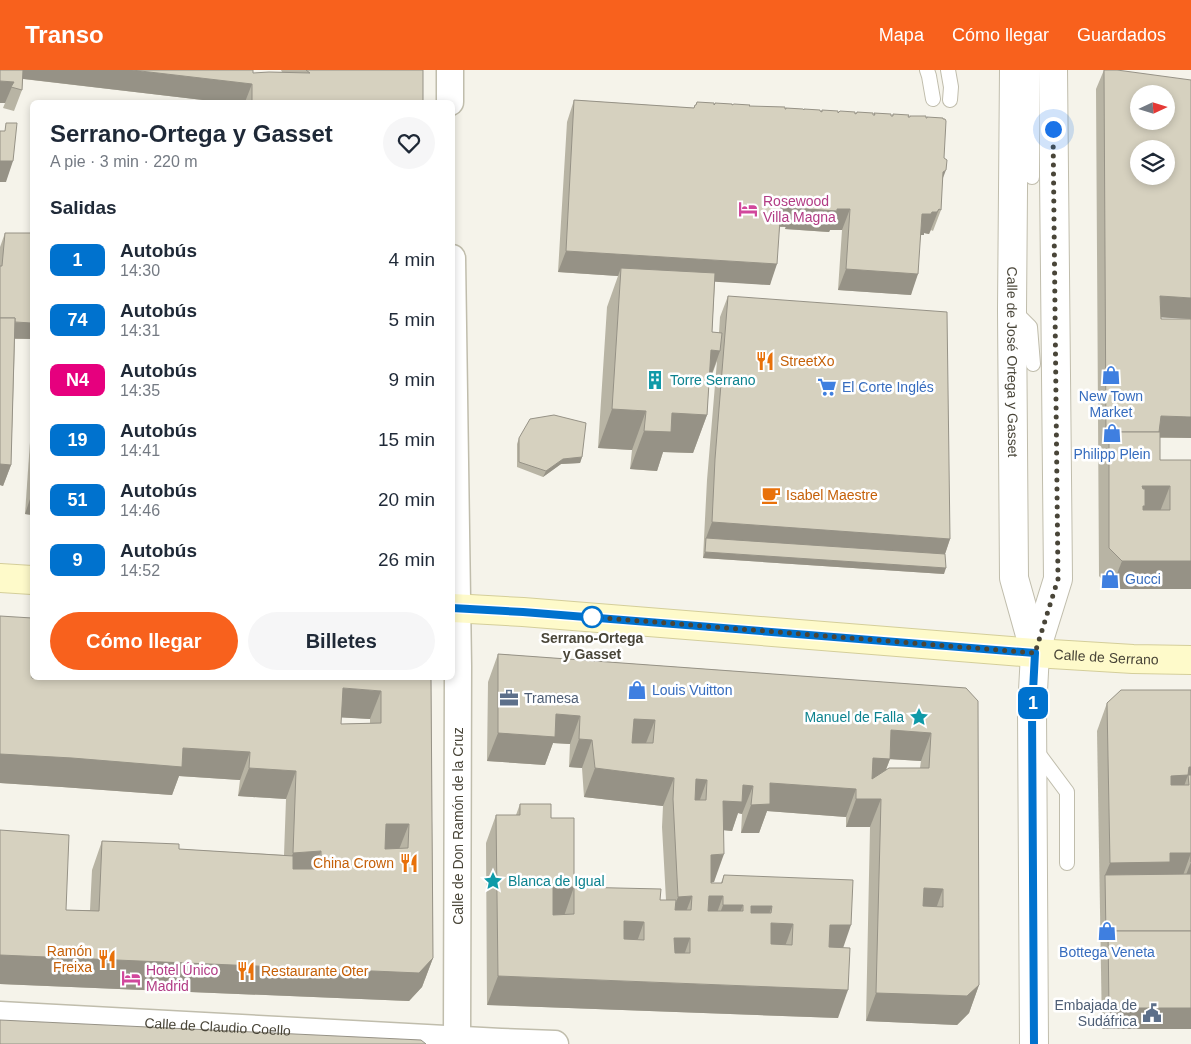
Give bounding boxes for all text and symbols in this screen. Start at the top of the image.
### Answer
text: Transo [25,21,104,48]
text: Mapa [879,25,924,45]
text: Cómo llegar [952,25,1049,45]
text: Guardados [1077,25,1166,45]
north arrow [1130,85,1175,130]
map controls [1130,85,1175,185]
button: heart [383,117,435,169]
your location [1041,117,1066,142]
text: Serrano-Ortega y Gasset [50,120,333,147]
button: layers [1130,140,1175,185]
text: A pie · 3 min · 220 m [50,153,198,170]
place label: Rosewood Villa Magna [763,193,836,225]
text: Salidas [50,197,117,218]
hotel icon: Rosewood Villa Magna [737,198,759,220]
text: Autobús [120,240,197,261]
text: 4 min [389,249,435,270]
text: 1 [72,250,83,270]
text: 14:30 [120,262,160,279]
street label: Calle de José Ortega y Gasset [1004,267,1021,458]
text: Autobús [120,300,197,321]
text: 5 min [389,309,435,330]
text: 74 [67,310,88,330]
text: 14:31 [120,322,160,339]
restaurant icon: StreetXo [754,350,776,372]
place label: StreetXo [780,353,835,369]
text: Autobús [120,360,197,381]
shop icon: New Town Market [1100,364,1122,386]
text: 9 min [389,369,435,390]
building icon: Torre Serrano [644,369,666,391]
text: N4 [66,370,89,390]
place label: Torre Serrano [670,372,756,388]
supermarket icon: El Corte Inglés [816,376,838,398]
place label: El Corte Inglés [842,379,934,395]
text: 14:35 [120,382,160,399]
place label: New Town Market [1079,388,1143,420]
text: Autobús [120,420,197,441]
shop icon: Philipp Plein [1101,422,1123,444]
text: 15 min [378,429,435,450]
text: 19 [67,430,88,450]
text: 14:41 [120,442,160,459]
place label: Philipp Plein [1073,446,1151,462]
text: Autobús [120,480,197,501]
cafe icon: Isabel Maestre [760,484,782,506]
place label: Isabel Maestre [786,487,878,503]
text: 20 min [378,489,435,510]
text: 51 [67,490,88,510]
text: 14:46 [120,502,160,519]
text: Autobús [120,540,197,561]
text: 26 min [378,549,435,570]
text: 9 [72,550,83,570]
text: 14:52 [120,562,160,579]
shop icon: Gucci [1099,568,1121,590]
place label: Gucci [1125,571,1161,587]
marker: Serrano-Ortega y Gasset [581,606,603,628]
button: Cómo llegar [50,612,238,670]
button: Billetes [248,612,435,670]
place label: Serrano-Ortega y Gasset [541,630,644,662]
street label: Calle de Serrano [1053,646,1159,667]
shop icon: Louis Vuitton [626,679,648,701]
place label: Louis Vuitton [652,682,732,698]
office icon: Tramesa [498,687,520,709]
line badge: 1 [1017,687,1049,719]
place label: Tramesa [524,690,579,706]
text: 1 [1028,693,1038,713]
place icon: Manuel de Falla [908,706,930,728]
place label: Manuel de Falla [804,709,904,725]
street label: Calle de Don Ramón de la Cruz [450,727,466,925]
restaurant icon: China Crown [398,852,420,874]
place label: China Crown [313,855,394,871]
place icon: Blanca de Igual [482,870,504,892]
place label: Blanca de Igual [508,873,605,889]
shop icon: Bottega Veneta [1096,920,1118,942]
place label: Ramón Freixa [47,943,92,975]
place label: Bottega Veneta [1059,944,1155,960]
restaurant icon: Ramón Freixa [96,948,118,970]
restaurant icon: Restaurante Oter [235,960,257,982]
place label: Hotel Único Madrid [146,962,219,994]
place label: Restaurante Oter [261,963,369,979]
hotel icon: Hotel Único Madrid [120,967,142,989]
place label: Embajada de Sudáfrica [1054,997,1137,1029]
public building icon: Embajada de Sudáfrica [1141,1002,1163,1024]
street label: Calle de Claudio Coello [144,1015,291,1039]

